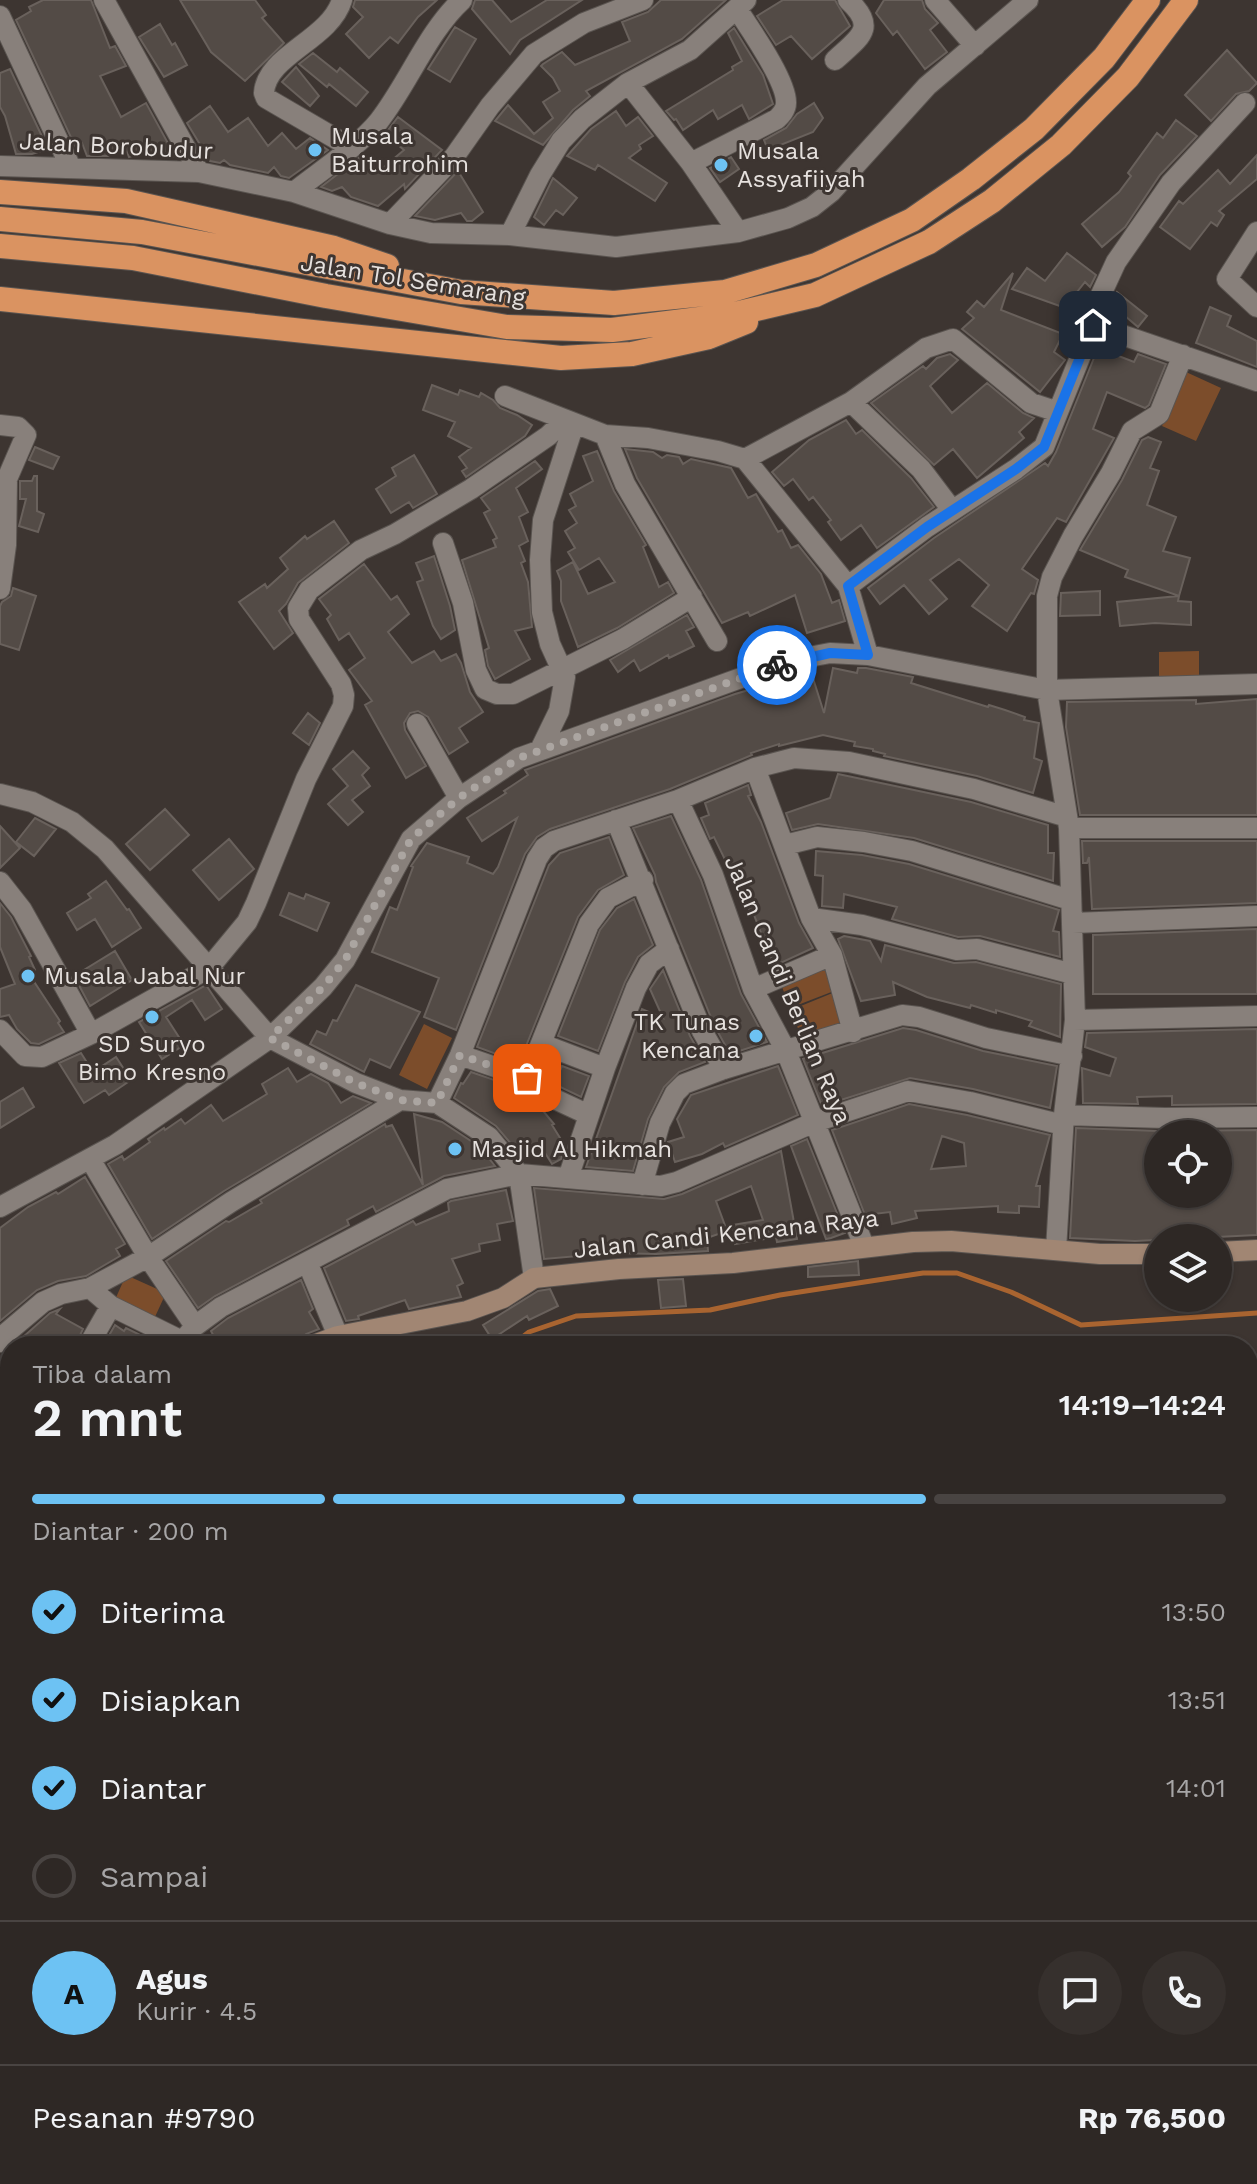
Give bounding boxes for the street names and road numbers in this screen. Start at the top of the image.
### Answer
street label: Jalan Borobudur [18,127,214,165]
street label: Jalan Tol Semarang [299,248,528,312]
street label: Jalan Candi Berlian Raya [719,851,857,1129]
street label: Jalan Candi Kencana Raya [572,1204,880,1264]

